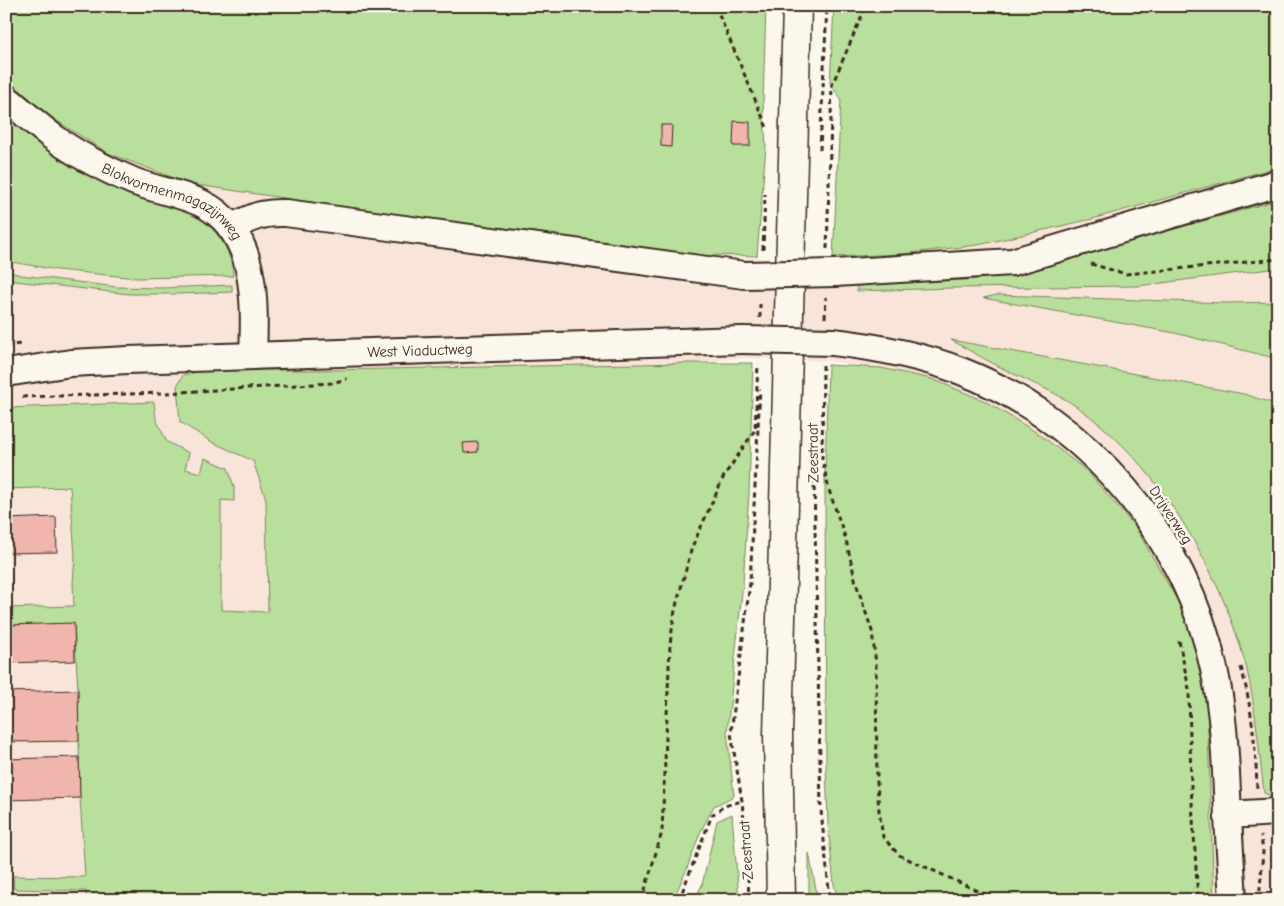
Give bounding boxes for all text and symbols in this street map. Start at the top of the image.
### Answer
street label: Blokvormenmagazijnweg [99,159,246,243]
street label: West Viaductweg [367,340,473,361]
street label: Zeestraat [803,422,823,483]
street label: Drijverweg [1145,482,1197,548]
street label: Zeestraat [735,819,757,880]

